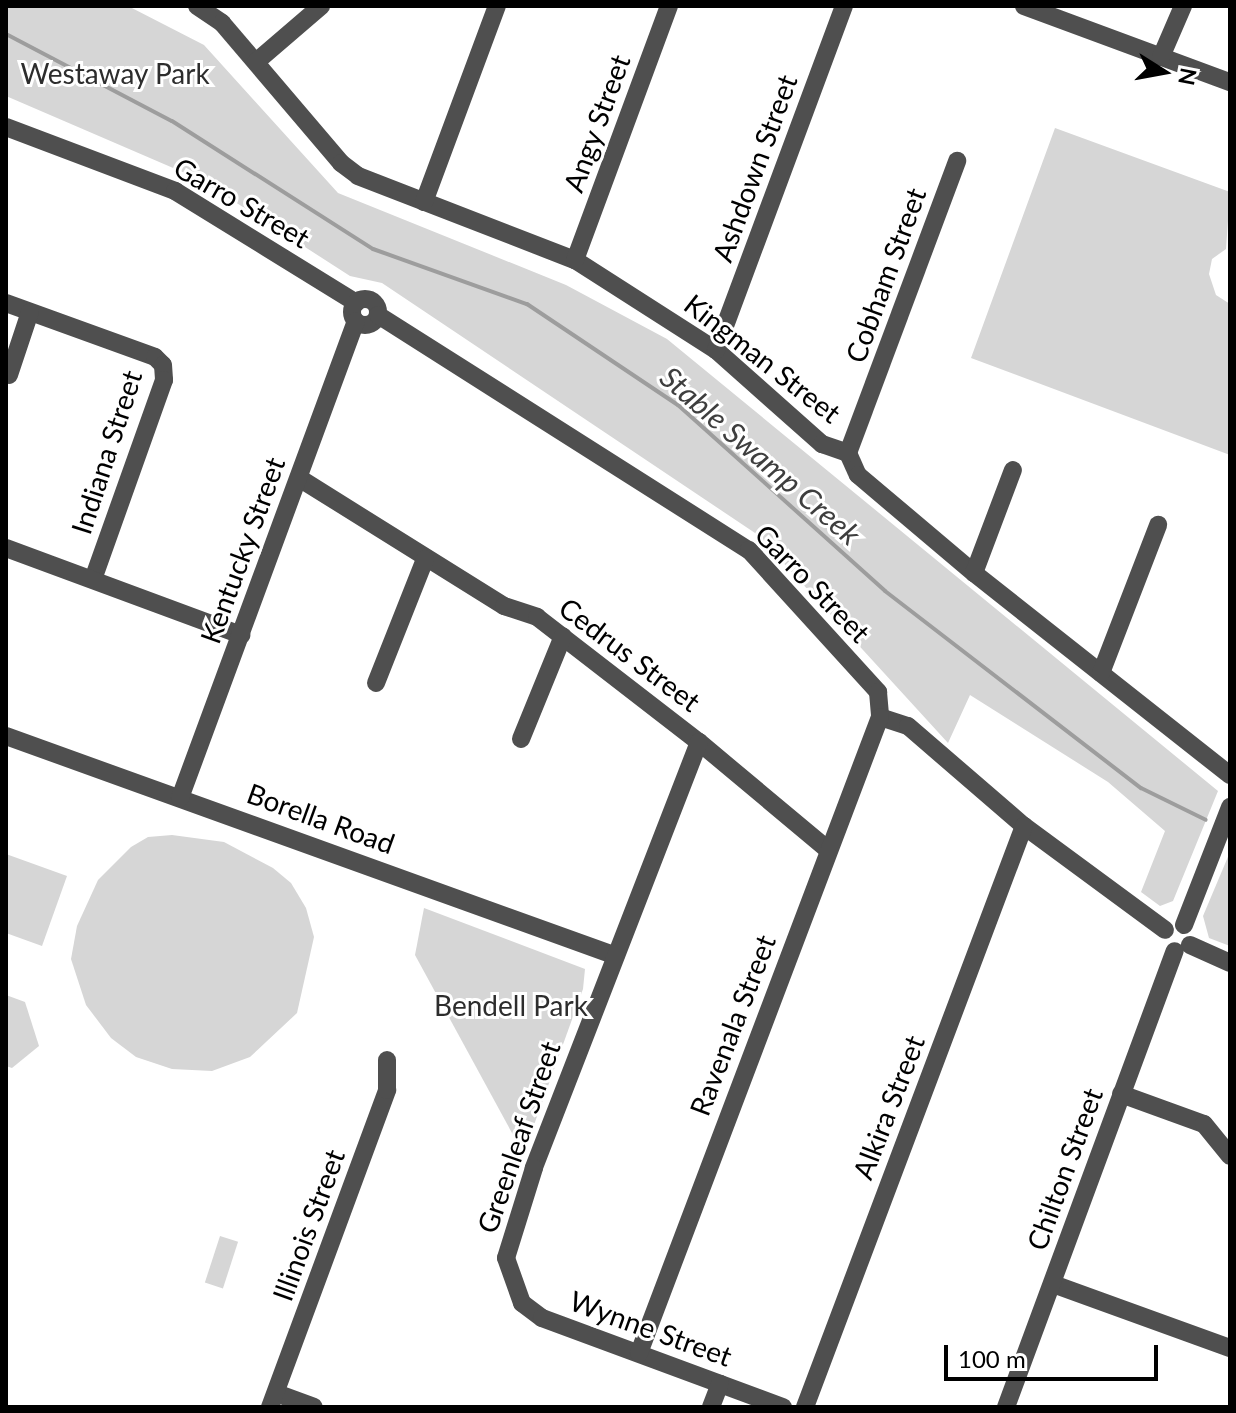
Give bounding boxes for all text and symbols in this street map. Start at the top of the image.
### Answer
north arrow [1124,32,1204,112]
street label: Angy Street [556,49,636,197]
park label: Westaway Park [20,56,210,90]
text: N [1173,66,1203,88]
street label: Ashdown Street [705,70,803,266]
street label: Garro Street [168,150,316,254]
street label: Cobham Street [838,183,932,367]
street label: Kingman Street [678,287,848,429]
water label: Stable Swamp Creek [654,358,868,552]
street label: Indiana Street [64,366,148,538]
street label: Kentucky Street [193,452,291,648]
street label: Garro Street [749,517,877,649]
street label: Cedrus Street [553,590,707,718]
street label: Borella Road [243,776,399,860]
street label: Ravenala Street [682,930,782,1120]
park label: Bendell Park [434,988,588,1022]
street label: Alkira Street [845,1030,931,1184]
street label: Greenleaf Street [469,1037,567,1237]
street label: Chilton Street [1019,1083,1109,1255]
street label: Illinois Street [265,1145,351,1305]
street label: Wynne Street [565,1283,737,1373]
scale bar [948,1329,1162,1379]
text: 100 m [958,1344,1026,1373]

